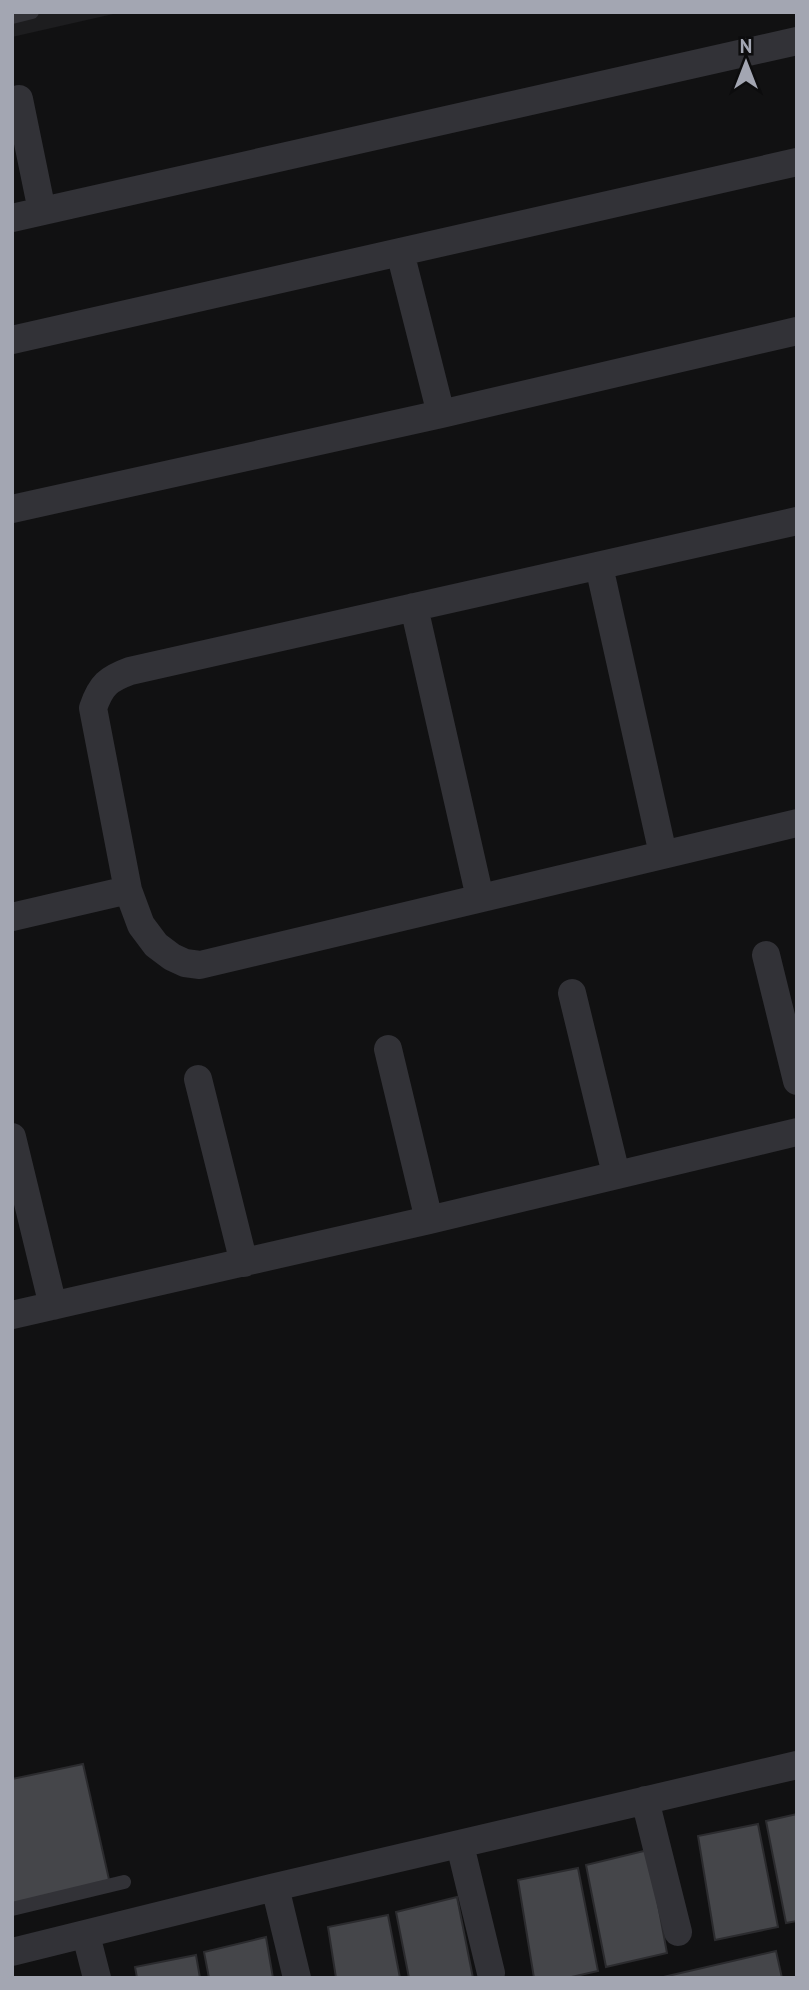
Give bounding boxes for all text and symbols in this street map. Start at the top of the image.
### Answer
north arrow [711,28,781,98]
text: N [740,34,752,58]

